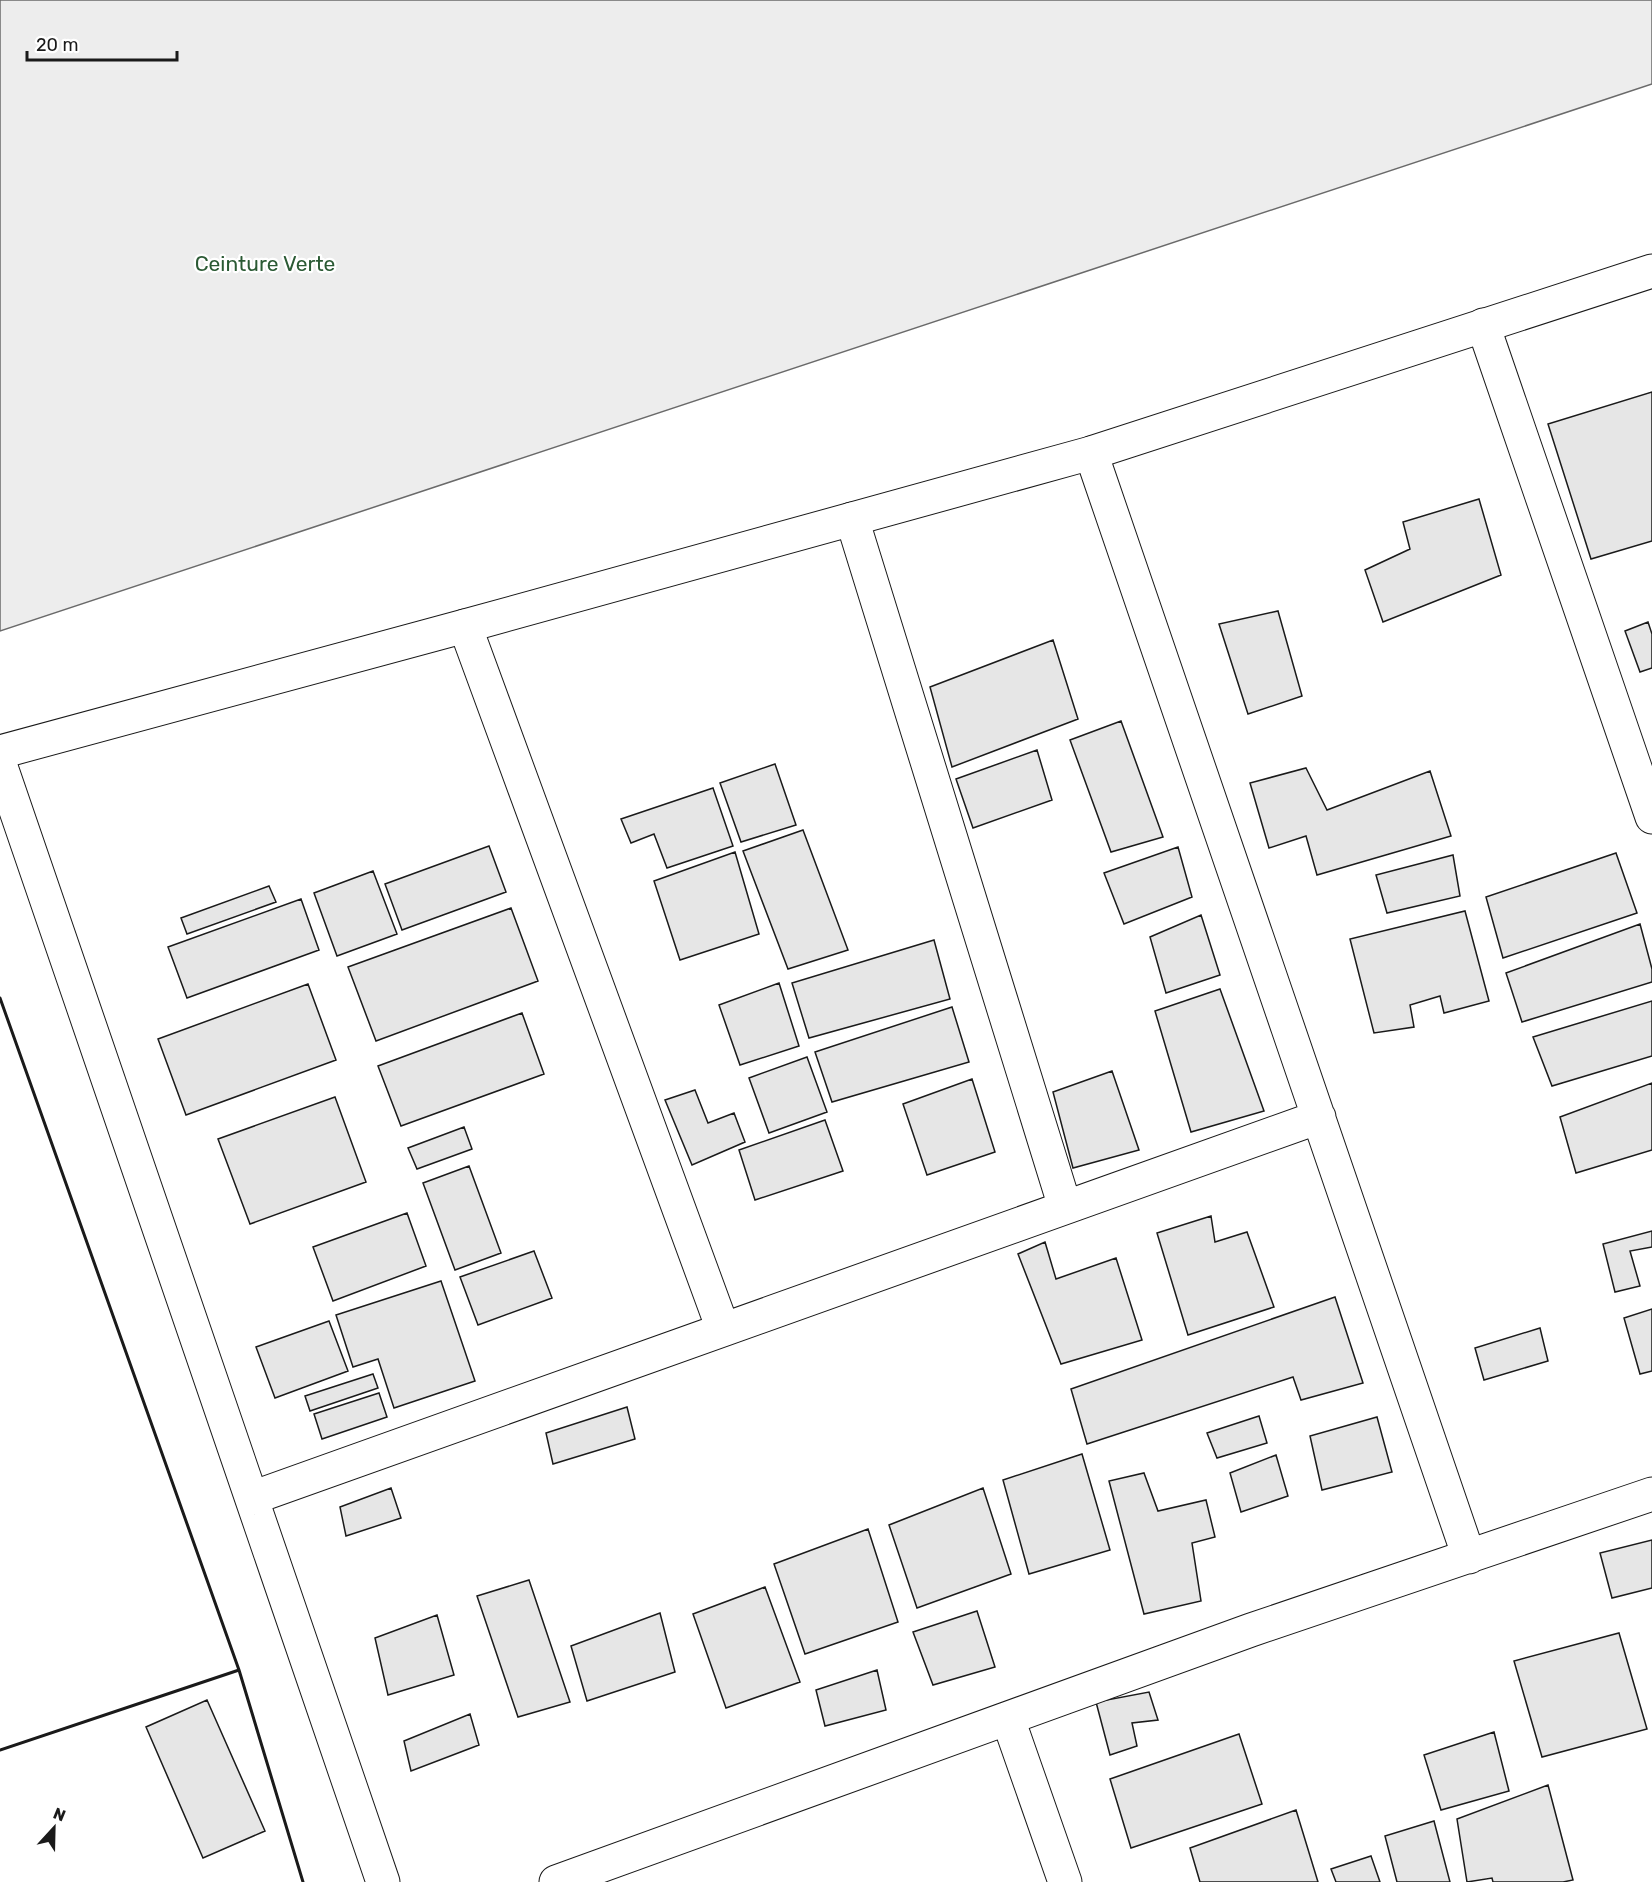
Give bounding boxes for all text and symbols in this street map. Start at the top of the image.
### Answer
scale bar [27,24,177,62]
text: 20 m [36,34,78,56]
park label: Ceinture Verte [195,251,335,276]
north arrow [24,1798,84,1858]
text: N [51,1804,68,1826]

